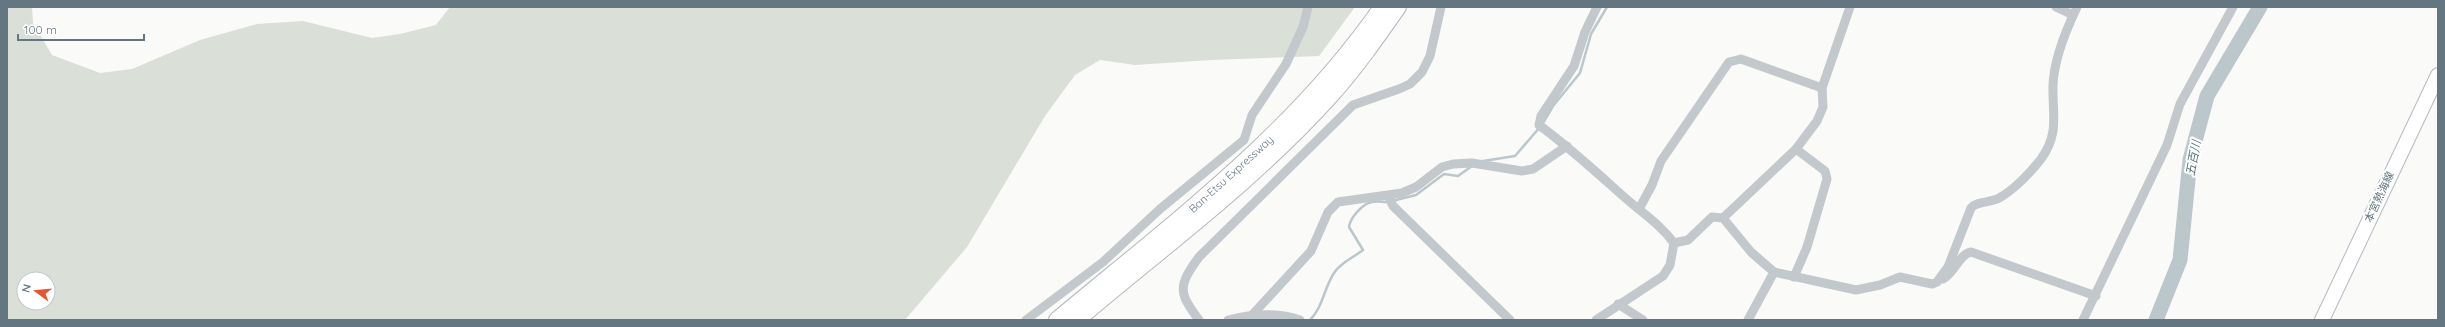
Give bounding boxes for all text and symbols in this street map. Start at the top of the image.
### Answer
scale bar [18,16,144,42]
text: 100 m [24,22,57,37]
street label: Ban-Etsu Expressway [1186,132,1276,216]
water label: 五百川 [2182,137,2204,177]
street label: 本宮熱海線 [2361,169,2397,225]
north arrow [16,271,56,311]
text: N [19,282,34,294]

